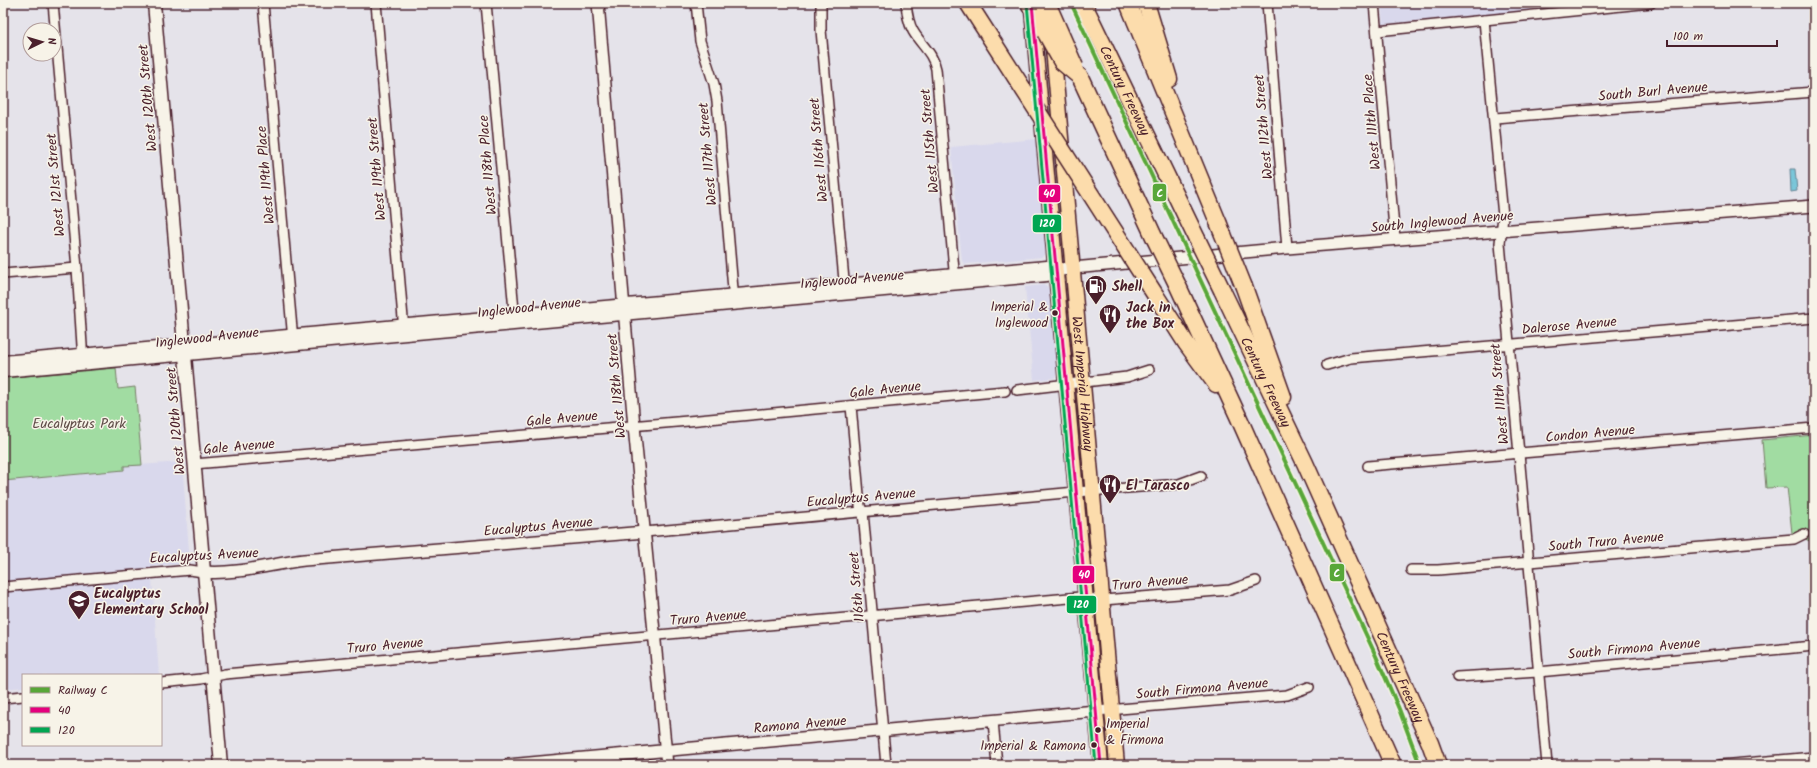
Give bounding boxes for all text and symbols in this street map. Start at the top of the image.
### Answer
north arrow [22,22,62,62]
scale bar [1667,22,1777,48]
text: 100 m [1673,27,1704,46]
text: N [42,37,60,46]
street label: Century Freeway [1093,42,1156,140]
street label: West 120th Street [132,43,164,153]
street label: West 111th Place [1357,72,1387,171]
street label: West 112th Street [1248,73,1280,180]
street label: South Burl Avenue [1598,76,1709,108]
street label: West 115th Street [914,87,946,194]
street label: West 116th Street [803,96,835,203]
street label: West 117th Street [692,101,723,206]
street label: West 118th Place [473,113,503,216]
street label: West 119th Street [361,116,392,222]
street label: West 119th Place [251,124,281,225]
street label: West 121st Street [40,132,71,238]
line badge: C [1152,183,1167,202]
line badge: 40 [1038,184,1061,203]
text: 40 [1043,185,1055,203]
text: C [1157,185,1164,203]
street label: South Inglewood Avenue [1370,205,1515,239]
line badge: 120 [1032,214,1062,233]
text: 120 [1039,215,1055,233]
street label: Inglewood Avenue [799,264,906,295]
fuel station icon: Shell [1083,273,1109,306]
place label: Shell [1112,276,1142,298]
street label: Inglewood Avenue [476,292,583,324]
place label: Imperial & Inglewood [991,297,1049,334]
place label: Jack in the Box [1126,297,1175,335]
restaurant icon: Jack in the Box [1097,302,1123,335]
marker: Imperial & Inglewood [1050,308,1060,318]
street label: Dalerose Avenue [1521,311,1618,341]
street label: West Imperial Highway [1065,315,1099,453]
street label: Inglewood Avenue [154,322,261,354]
street label: West 118th Street [601,332,633,439]
street label: Century Freeway [1234,333,1297,432]
street label: West 111th Street [1485,342,1515,445]
street label: West 120th Street [160,366,192,476]
street label: Gale Avenue [848,375,923,405]
street label: Gale Avenue [525,405,599,433]
park label: Eucalyptus Park [32,413,126,435]
street label: Condon Avenue [1544,419,1636,449]
street label: Gale Avenue [202,433,276,461]
restaurant icon: El Tarasco [1097,472,1123,505]
place label: El Tarasco [1126,475,1190,497]
street label: Eucalyptus Avenue [806,482,917,514]
street label: Eucalyptus Avenue [483,511,594,543]
street label: South Truro Avenue [1547,526,1665,558]
street label: Eucalyptus Avenue [149,542,260,570]
street label: 116th Street [843,550,871,623]
line badge: C [1329,563,1345,582]
line badge: 40 [1072,565,1095,584]
text: C [1334,565,1341,583]
text: 40 [1078,566,1090,584]
street label: Truro Avenue [1111,569,1190,597]
place label: Eucalyptus Elementary School [94,583,209,621]
school or university icon: Eucalyptus Elementary School [66,588,92,621]
line badge: 120 [1066,595,1097,614]
text: 120 [1073,596,1089,614]
street label: Truro Avenue [669,604,748,632]
street label: Century Freeway [1369,628,1430,727]
street label: Truro Avenue [346,632,425,660]
street label: South Firmona Avenue [1567,632,1702,666]
street label: South Firmona Avenue [1135,672,1270,706]
legend [22,674,162,746]
text: Railway C [58,681,108,700]
text: 40 [58,701,71,720]
street label: Ramona Avenue [753,710,848,740]
place label: Imperial & Firmona [1106,714,1164,751]
text: 120 [58,721,75,740]
marker: Imperial & Firmona [1093,725,1103,735]
place label: Imperial & Ramona [980,736,1086,757]
marker: Imperial & Ramona [1089,740,1099,750]

